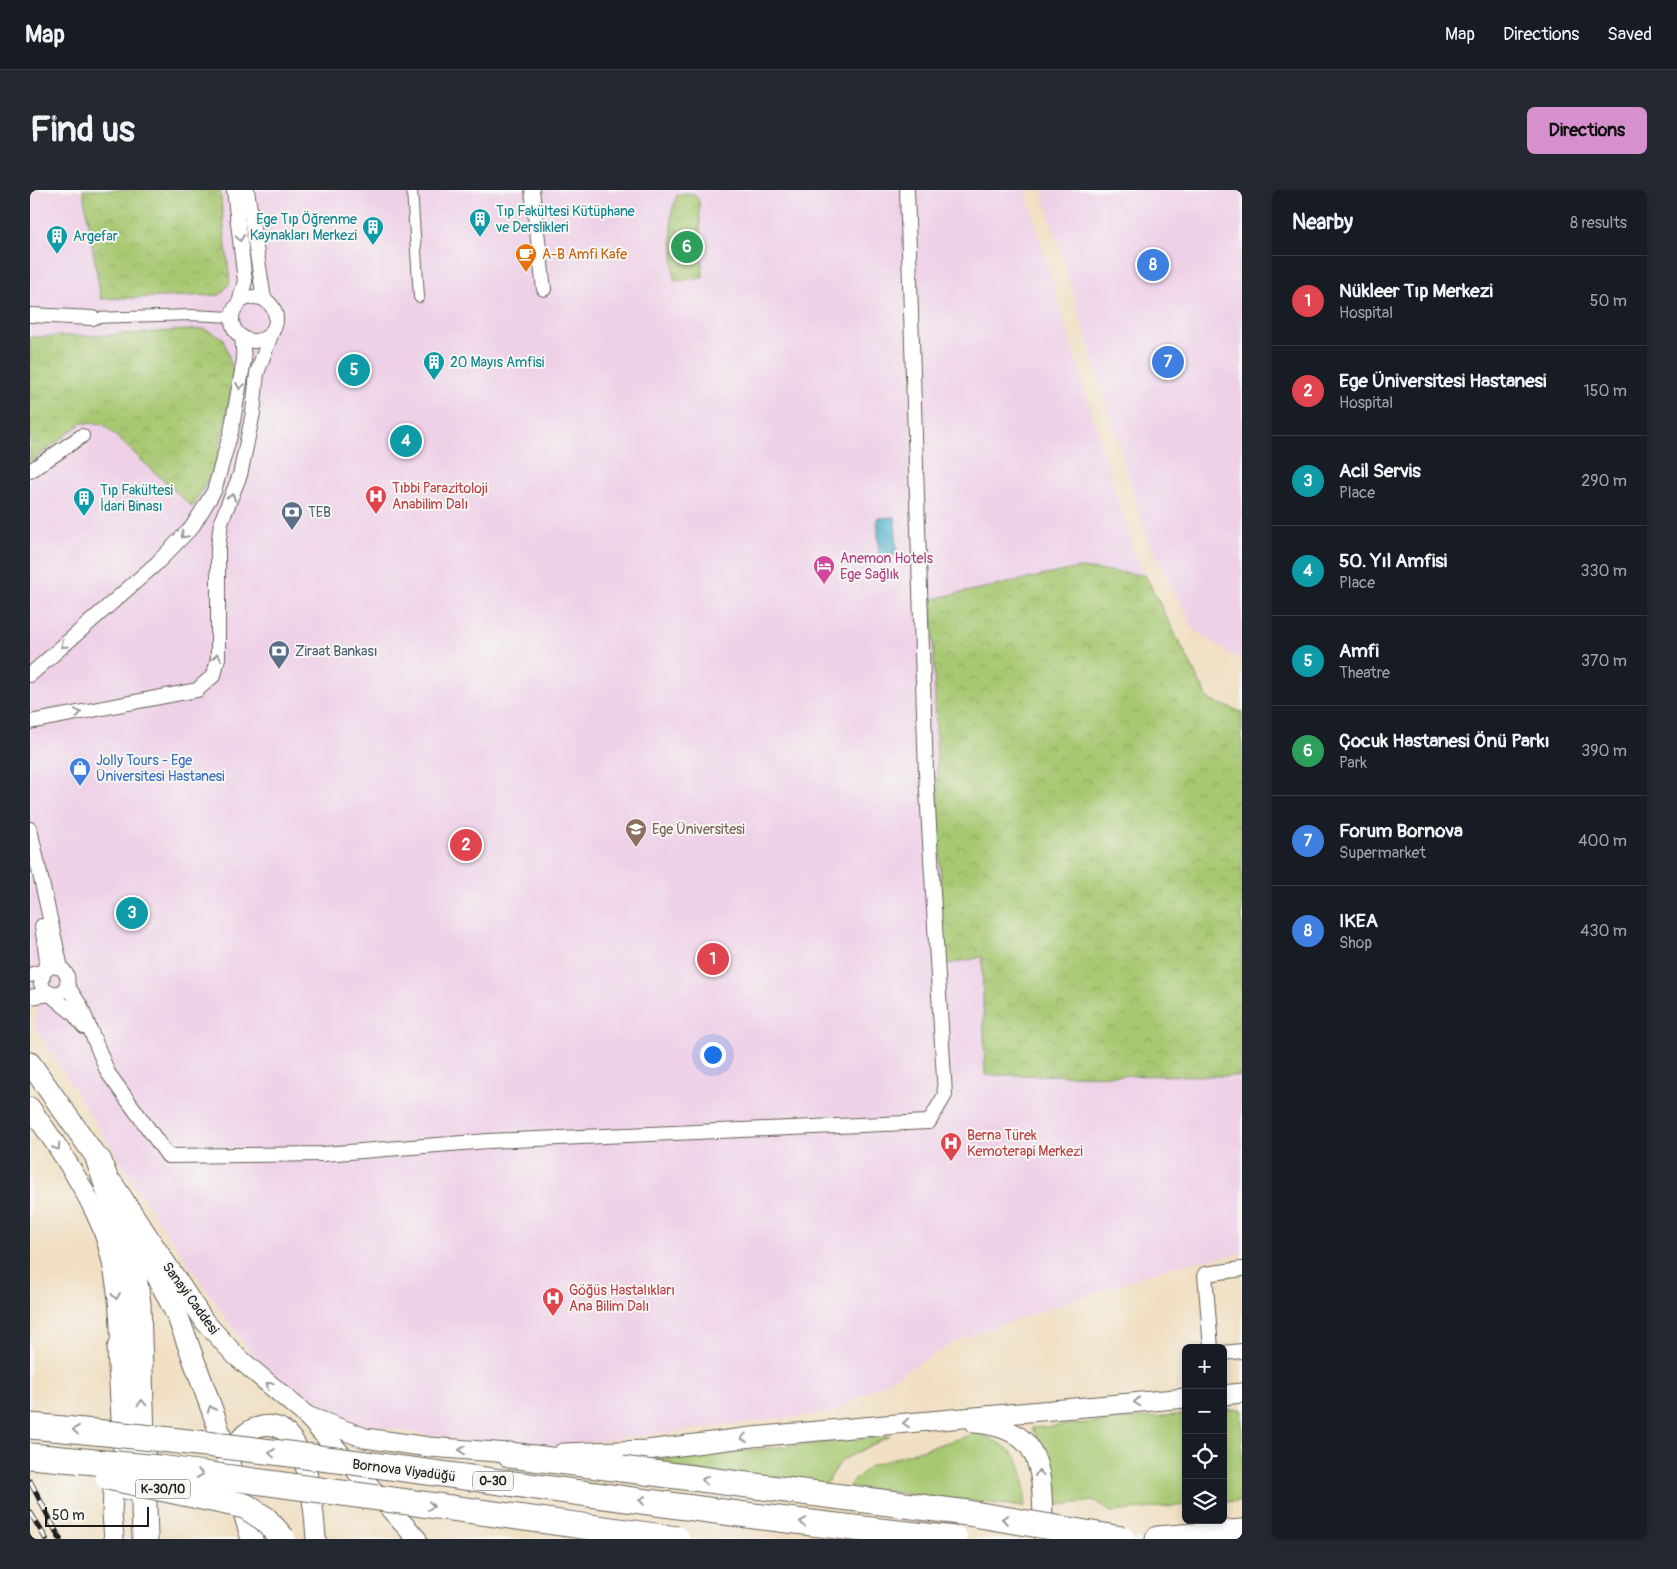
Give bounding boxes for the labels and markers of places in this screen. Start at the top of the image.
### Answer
place label: Tıp Fakültesi Kütüphane ve Derslikleri [495,203,635,236]
building icon: Tıp Fakültesi Kütüphane ve Derslikleri [468,207,492,238]
place label: Ege Tıp Öğrenme Kaynakları Merkezi [250,210,358,244]
building icon: Ege Tıp Öğrenme Kaynakları Merkezi [361,215,385,246]
building icon: Argefar [45,224,69,255]
place label: Argefar [73,228,118,245]
pin: 6 [671,228,703,266]
cafe icon: A-B Amfi Kafe [514,242,538,273]
place label: A-B Amfi Kafe [542,246,627,263]
pin: 8 [1137,246,1169,284]
pin: 7 [1152,343,1184,381]
building icon: 20 Mayıs Amfisi [422,350,446,381]
pin: 5 [338,351,370,389]
place label: 20 Mayıs Amfisi [450,354,545,371]
pin: 4 [390,422,422,460]
place label: Tıbbi Parazitoloji Anabilim Dalı [392,480,488,513]
place label: Tıp Fakültesi İdari Binası [100,482,174,515]
hospital icon: Tıbbi Parazitoloji Anabilim Dalı [364,484,388,515]
building icon: Tıp Fakültesi İdari Binası [72,486,96,517]
bank icon: TEB [280,500,304,531]
place label: TEB [308,504,331,521]
place label: Anemon Hotels Ege Sağlık [840,550,934,583]
hotel icon: Anemon Hotels Ege Sağlık [812,554,836,585]
bank icon: Ziraat Bankası [267,639,291,670]
place label: Ziraat Bankası [295,643,378,660]
place label: Jolly Tours - Ege Üniversitesi Hastanesi [96,752,225,785]
shop icon: Jolly Tours - Ege Üniversitesi Hastanesi [68,756,92,787]
school or university icon: Ege Üniversitesi [624,817,648,848]
place label: Ege Üniversitesi [652,821,745,838]
pin: 2 [450,826,482,864]
pin: 3 [116,894,148,932]
pin: 1 [697,940,729,978]
place label: Berna Türek Kemoterapi Merkezi [967,1127,1083,1160]
hospital icon: Berna Türek Kemoterapi Merkezi [939,1131,963,1162]
place label: Göğüs Hastalıkları Ana Bilim Dalı [569,1282,675,1315]
hospital icon: Göğüs Hastalıkları Ana Bilim Dalı [541,1286,565,1317]

